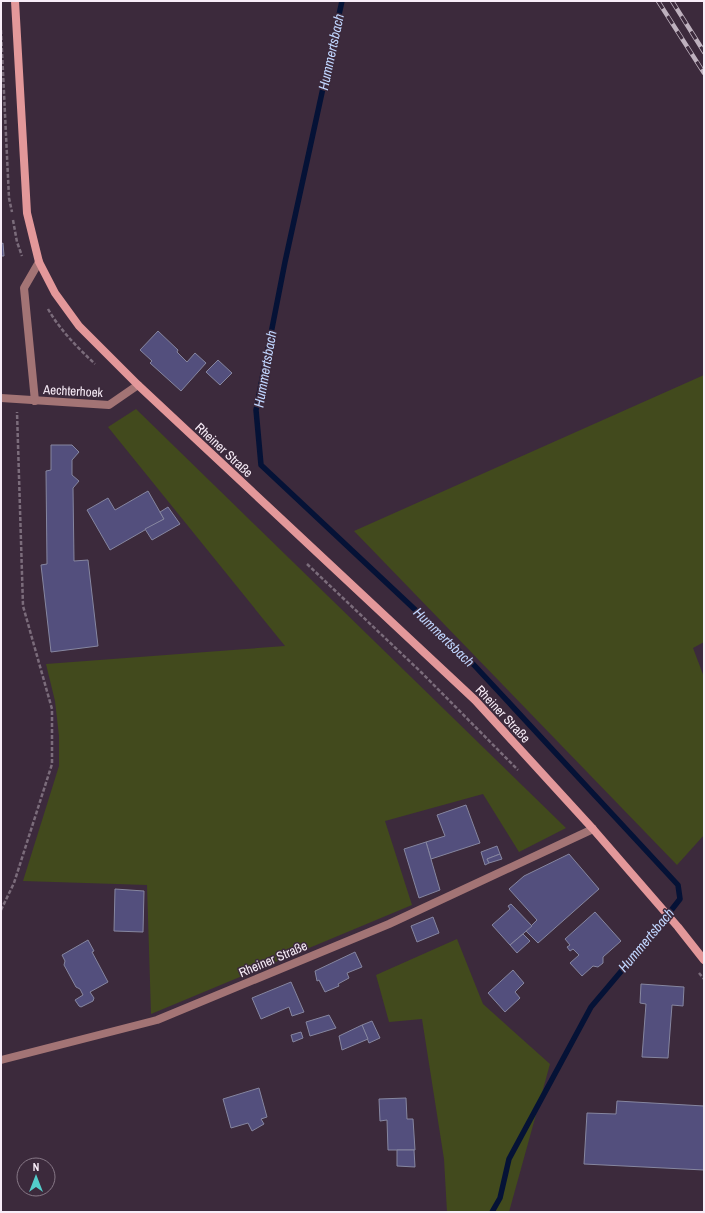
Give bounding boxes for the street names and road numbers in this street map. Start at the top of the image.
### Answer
street label: Aechterhoek [42,381,104,401]
street label: Rheiner Straße [192,419,256,481]
street label: Rheiner Straße [472,682,534,746]
street label: Rheiner Straße [236,937,310,981]

